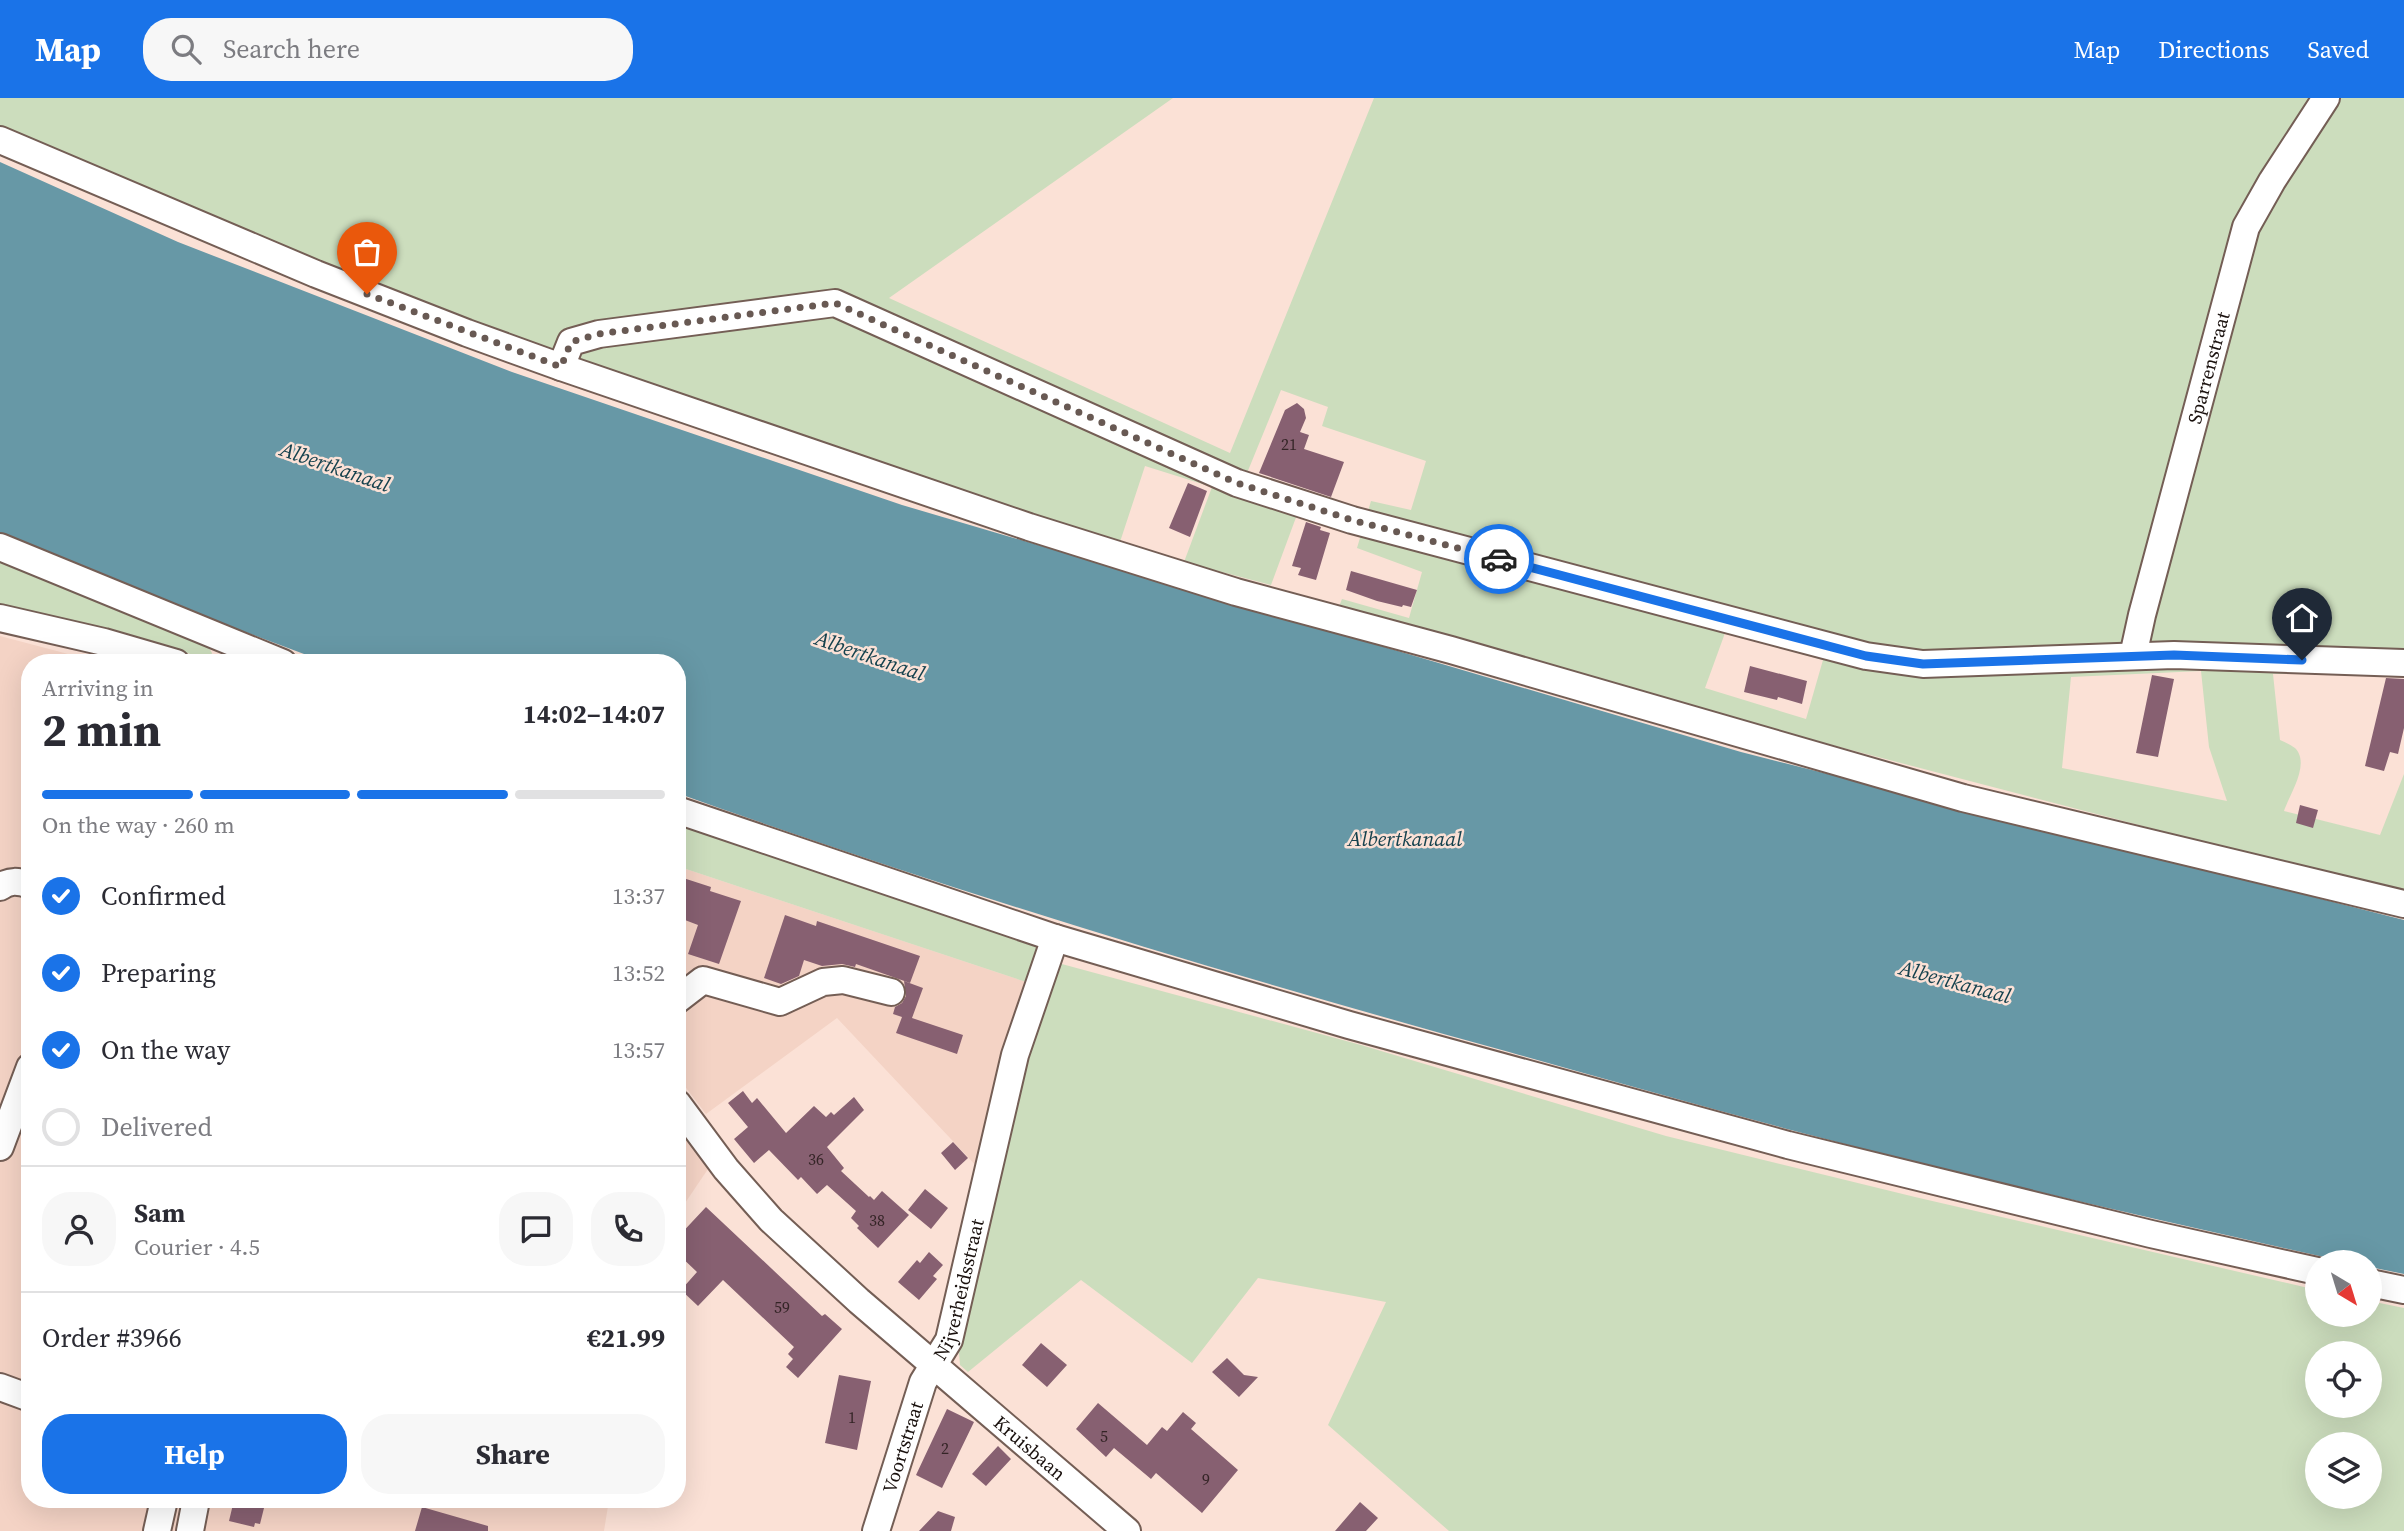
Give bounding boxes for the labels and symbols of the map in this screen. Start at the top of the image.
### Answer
pin [337,222,397,294]
street label: Sparrenstraat [2181,308,2236,427]
house number: 21 [1281,433,1297,455]
water label: Albertkanaal [275,434,394,499]
courier [1464,524,1534,594]
pin [2272,588,2332,660]
water label: Albertkanaal [810,623,929,688]
water label: Albertkanaal [1347,824,1462,853]
water label: Albertkanaal [1895,952,2014,1010]
house number: 36 [808,1148,824,1170]
house number: 38 [869,1209,885,1231]
street label: Nijverheidsstraat [927,1215,990,1365]
north arrow [2305,1250,2382,1326]
house number: 59 [774,1296,790,1318]
street label: Voortstraat [876,1397,929,1496]
house number: 1 [848,1406,856,1428]
street label: Kruisbaan [988,1409,1071,1486]
house number: 5 [1100,1425,1108,1447]
house number: 2 [941,1437,949,1459]
house number: 9 [1202,1468,1210,1490]

